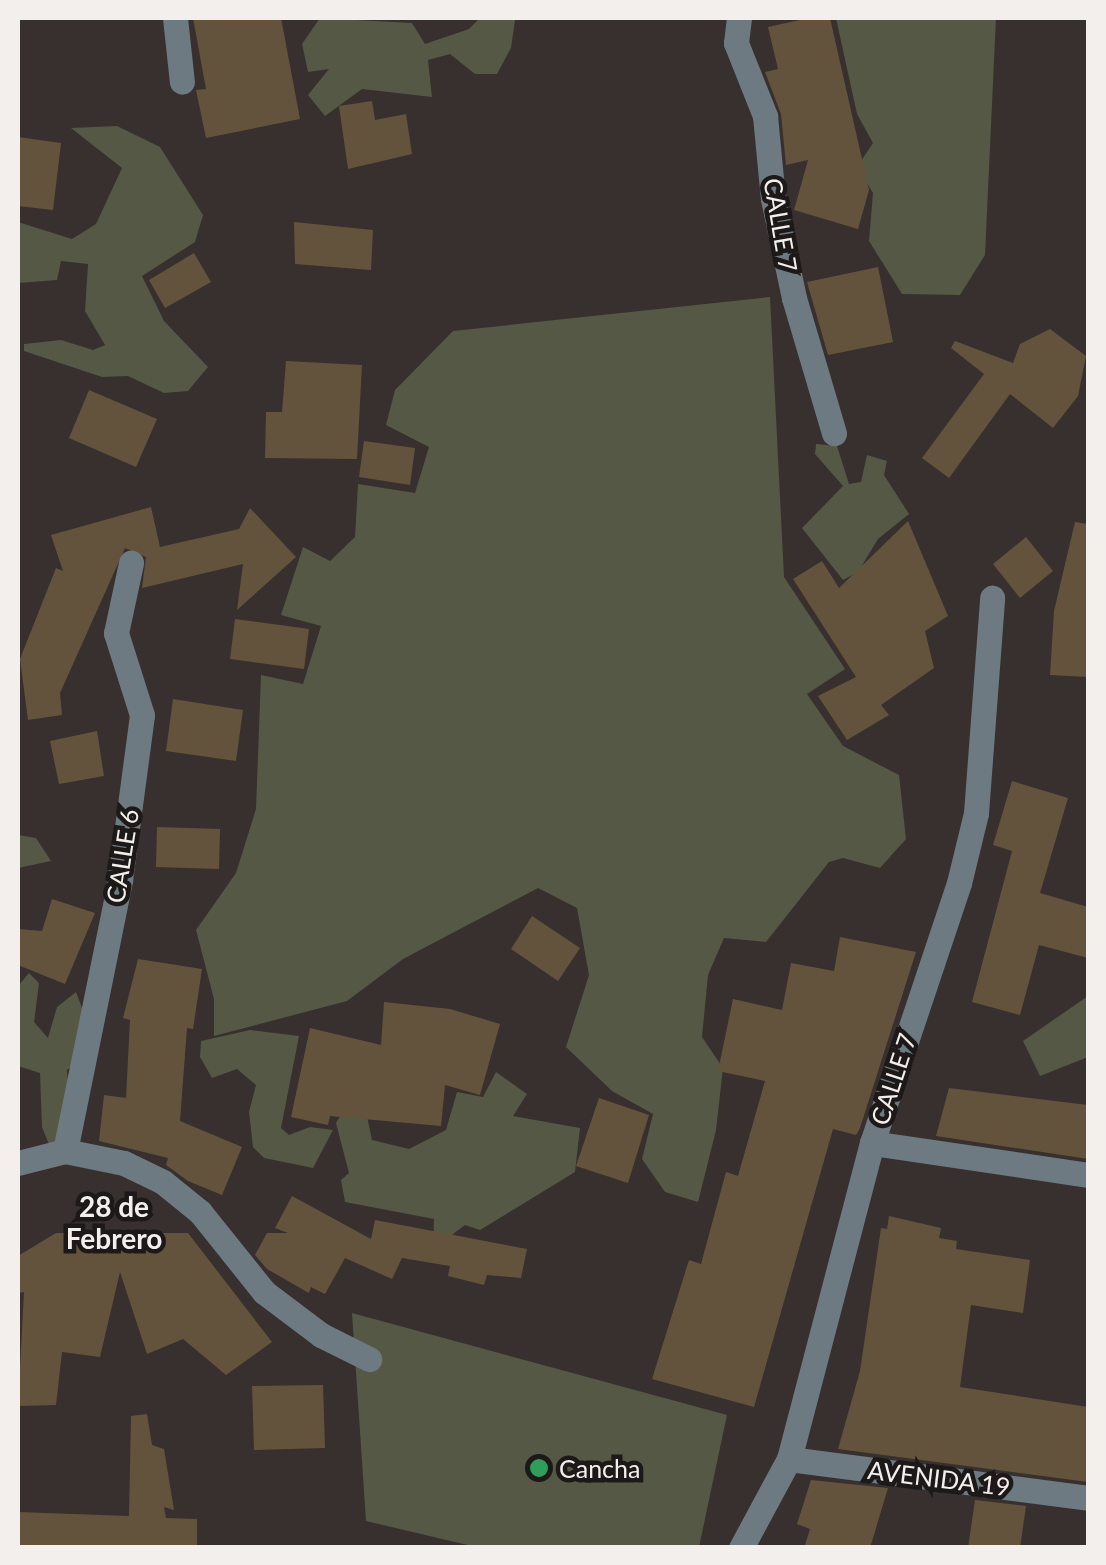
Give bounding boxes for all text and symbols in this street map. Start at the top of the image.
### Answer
street label: CALLE 7 [758,176,804,274]
street label: CALLE 6 [100,807,144,905]
street label: CALLE 7 [864,1029,922,1129]
district label: 28 de Febrero [66,1189,162,1255]
place label: Cancha [559,1453,640,1483]
street label: AVENIDA 19 [866,1454,1012,1502]
marker: Cancha [528,1457,550,1479]

